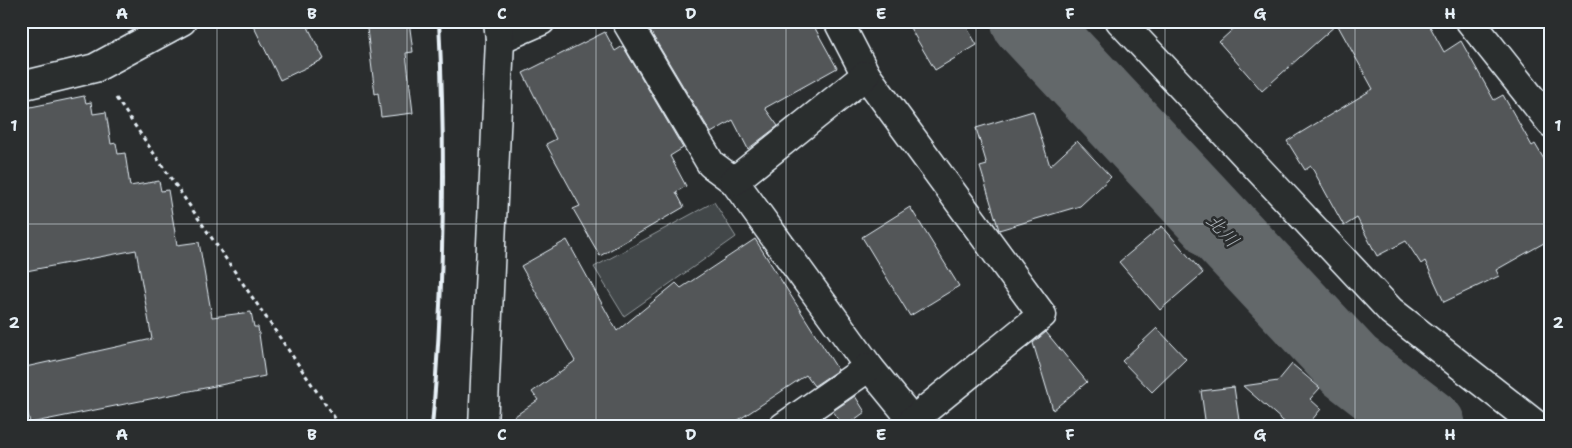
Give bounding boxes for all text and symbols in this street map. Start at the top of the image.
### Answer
text: A [116,3,128,24]
text: B [307,3,317,24]
text: C [497,3,507,24]
text: D [685,3,697,24]
text: E [876,3,886,24]
text: F [1065,3,1075,24]
text: G [1254,3,1267,24]
text: H [1444,3,1456,24]
text: 1 [10,115,18,136]
text: 1 [1554,115,1562,136]
water label: 北川 [1201,208,1245,253]
text: 2 [8,312,20,333]
text: 2 [1552,312,1564,333]
text: A [116,424,128,445]
text: B [307,424,317,445]
text: C [497,424,507,445]
text: D [685,424,697,445]
text: E [876,424,886,445]
text: F [1065,424,1075,445]
text: G [1254,424,1267,445]
text: H [1444,424,1456,445]

